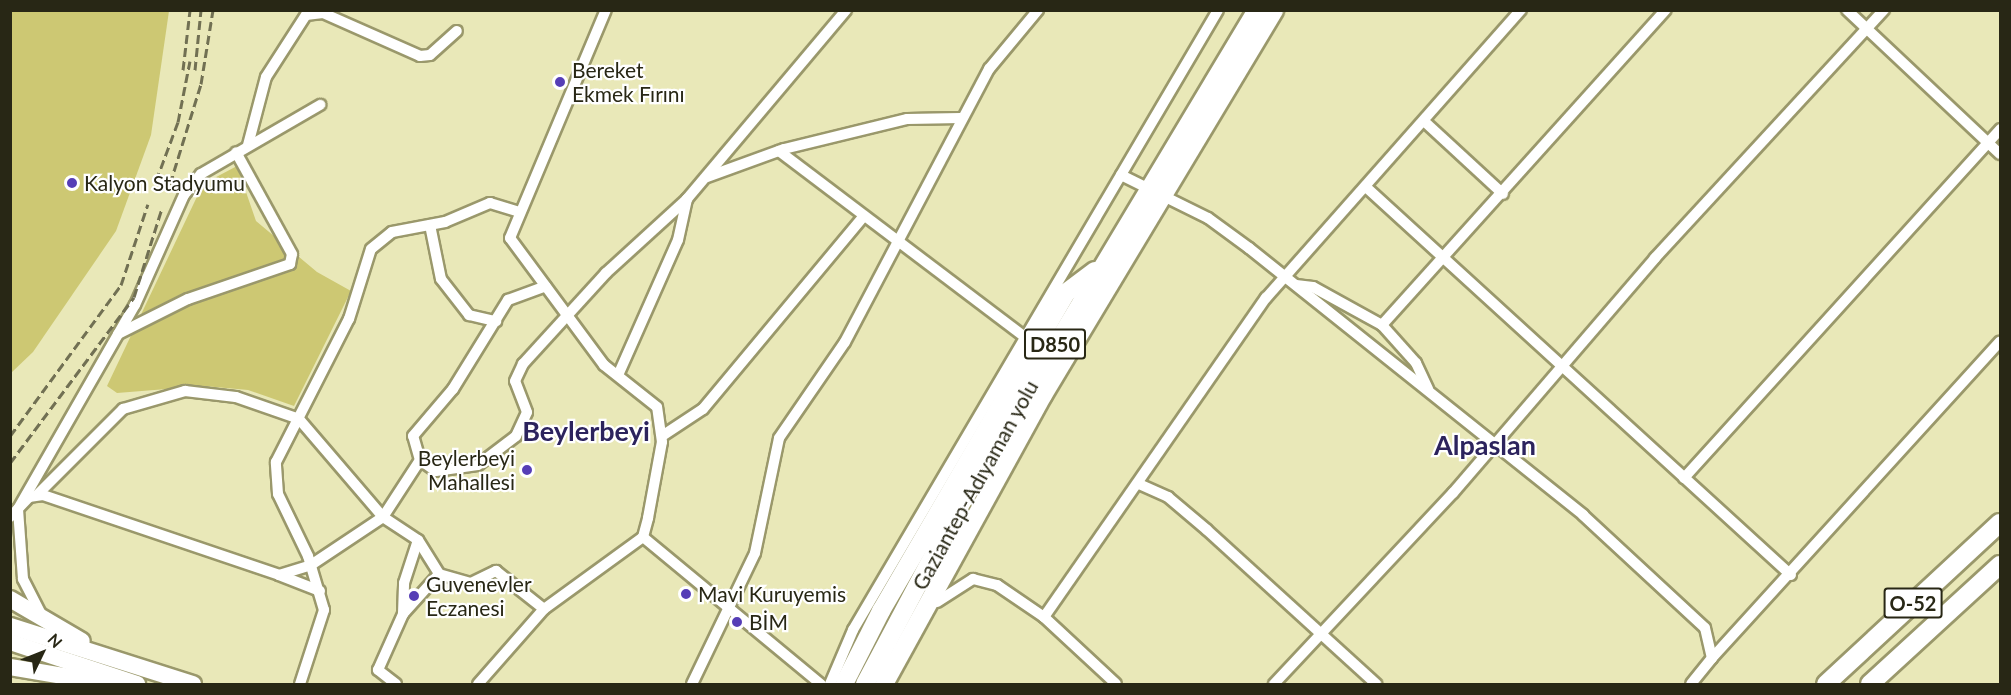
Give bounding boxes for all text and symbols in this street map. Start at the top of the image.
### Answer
place label: Bereket Ekmek Fırını [572,57,685,107]
marker: Bereket Ekmek Fırını [553,75,567,89]
place label: Kalyon Stadyumu [84,170,245,196]
marker: Kalyon Stadyumu [65,176,79,190]
road number: D850 [1024,327,1086,361]
street label: Gaziantep-Adıyaman yolu [907,376,1043,594]
district label: Beylerbeyi [522,415,650,447]
district label: Alpaslan [1434,429,1536,461]
place label: Beylerbeyi Mahallesi [418,445,515,495]
marker: Beylerbeyi Mahallesi [520,463,534,477]
place label: Guvenevler Eczanesi [426,571,532,621]
place label: Mavi Kuruyemis [698,581,846,607]
road number: O-52 [1883,586,1943,620]
marker: Mavi Kuruyemis [679,587,693,601]
marker: Guvenevler Eczanesi [407,589,421,603]
place label: BİM [749,609,788,635]
marker: BİM [730,615,744,629]
north arrow [12,623,72,683]
text: N [44,629,67,651]

